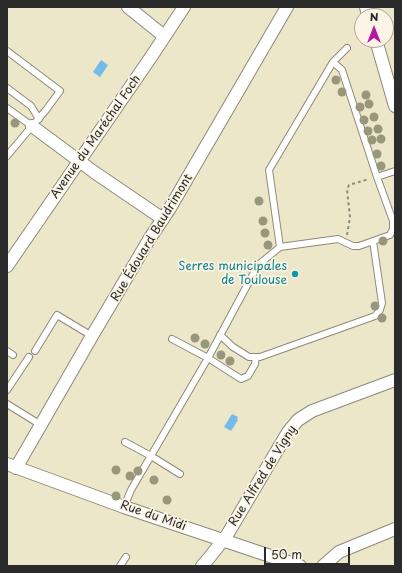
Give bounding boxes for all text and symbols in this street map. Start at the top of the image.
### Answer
north arrow [354,8,394,48]
text: N [370,8,378,25]
street label: Avenue du Maréchal Foch [48,73,144,201]
street label: Rue Édouard Baudrimont [108,172,196,304]
place label: Serres municipales de Toulouse [178,260,287,288]
marker: Serres municipales de Toulouse [290,269,300,279]
street label: Rue Alfred de Vigny [226,423,300,529]
street label: Rue du Midi [118,498,188,534]
scale bar [266,539,352,565]
text: 50 m [271,545,302,563]

